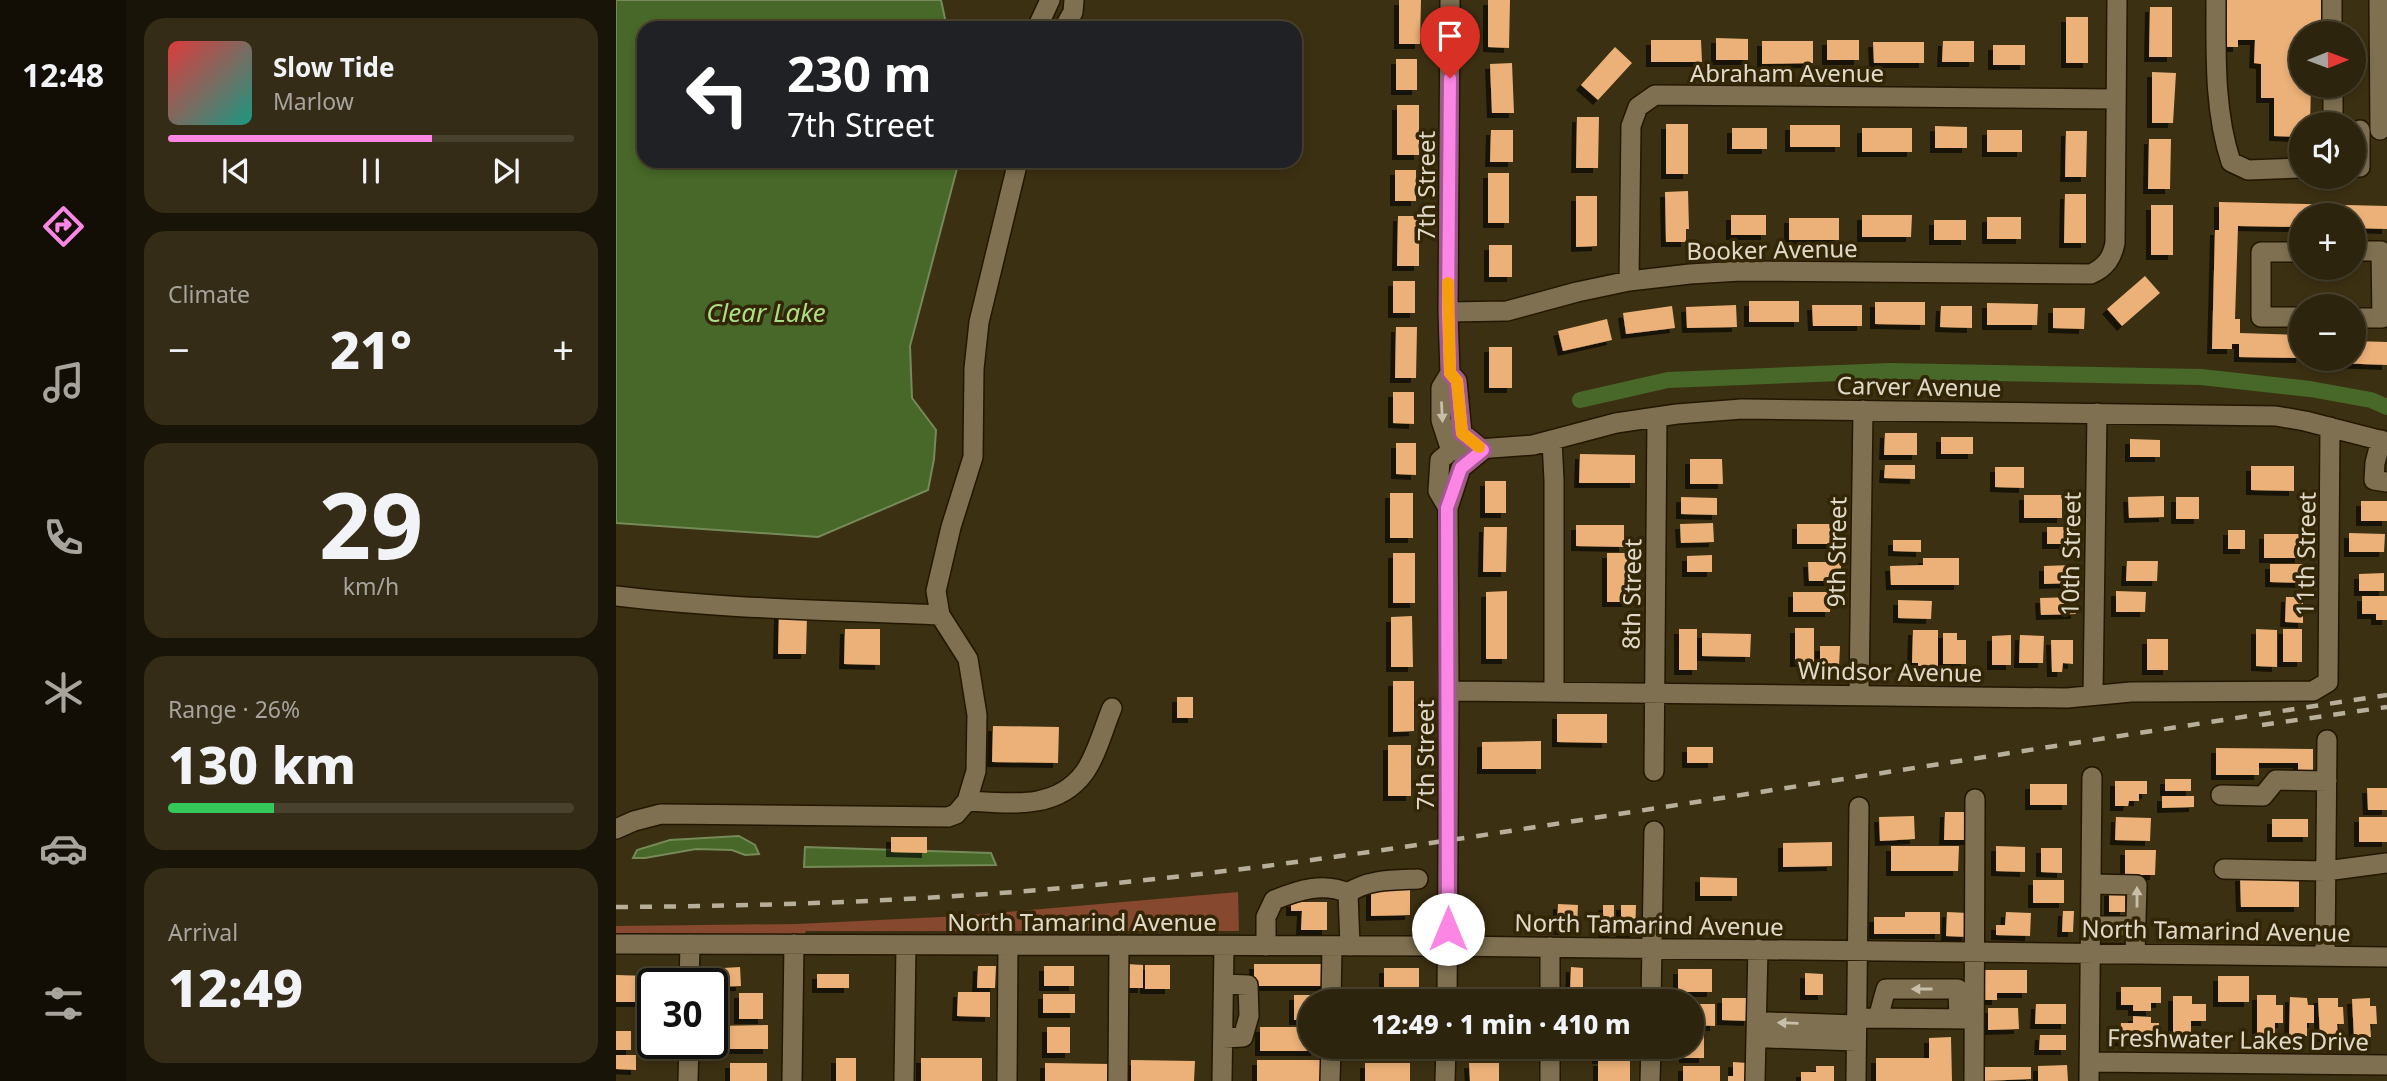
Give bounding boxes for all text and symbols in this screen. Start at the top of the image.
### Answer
pin [1420,6,1480,78]
icon: arrive [1431,17,1469,55]
north arrow [2289,21,2366,98]
map controls [2289,21,2366,371]
text: 230 m [787,40,932,106]
text: Slow Tide [273,49,395,85]
icon: left [672,49,763,140]
text: 12:48 [22,53,104,96]
street label: Abraham Avenue [1690,56,1884,89]
text: Marlow [273,85,354,117]
text: 7th Street [787,103,934,146]
button: sound [2289,112,2366,189]
street label: 7th Street [1409,130,1442,241]
icon: previous [217,152,255,190]
icon: pause [352,152,390,190]
icon: next [487,152,525,190]
icon: directions [39,202,88,251]
button: + [2289,203,2366,280]
street label: Booker Avenue [1686,231,1858,267]
text: Climate [168,278,250,310]
water label: Clear Lake [706,294,826,330]
button: − [2289,294,2366,371]
text: 21° [330,313,412,384]
text: − [168,323,190,375]
text: + [552,323,574,375]
icon: music [39,358,88,407]
street label: Carver Avenue [1836,368,2002,404]
one-way arrow [1436,401,1447,423]
text: 29 [319,462,423,586]
street label: 10th Street [2052,491,2088,616]
street label: 11th Street [2287,491,2323,616]
street label: 9th Street [1819,496,1853,608]
icon: phone [39,513,88,562]
street label: 8th Street [1614,538,1648,650]
text: km/h [343,570,399,602]
street label: Windsor Avenue [1797,653,1983,689]
icon: climate [39,668,88,717]
text: Range · 26% [168,693,300,725]
street label: 7th Street [1408,699,1441,810]
text: 130 km [168,728,356,799]
icon: car [39,824,88,873]
one-way arrow [2131,885,2142,907]
position arrow [1411,892,1485,966]
street label: North Tamarind Avenue [947,905,1217,938]
street label: North Tamarind Avenue [1514,905,1784,943]
street label: North Tamarind Avenue [2081,911,2351,949]
text: Arrival [168,916,238,948]
text: 12:49 [168,951,303,1022]
speed limit sign: 30 [637,968,728,1059]
icon: filters [39,979,88,1028]
one-way arrow [1911,983,1933,995]
text: 12:49 · 1 min · 410 m [1371,1006,1631,1042]
one-way arrow [1777,1017,1799,1029]
street label: Freshwater Lakes Drive [2107,1020,2369,1058]

